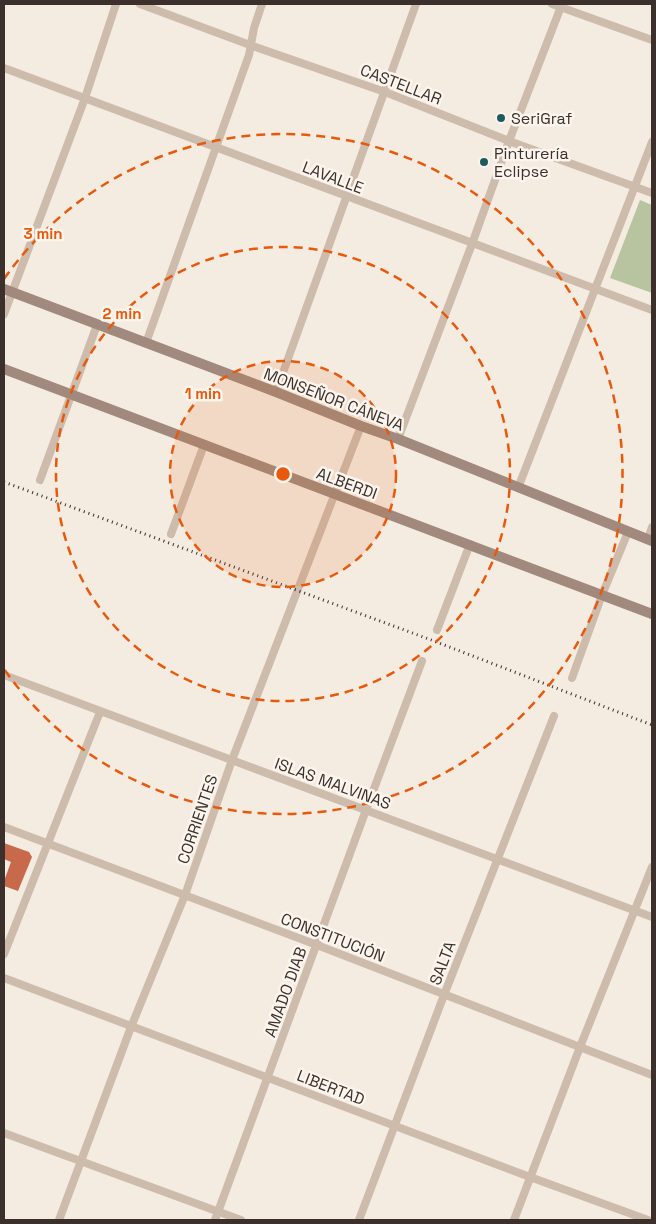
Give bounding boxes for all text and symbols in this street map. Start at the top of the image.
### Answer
street label: CASTELLAR [357,59,445,110]
place label: SeriGraf [511,108,572,129]
marker: SeriGraf [495,112,507,124]
place label: Pinturería Eclipse [494,143,569,182]
street label: LAVALLE [299,156,366,199]
marker: Pinturería Eclipse [478,156,490,168]
text: 3 min [24,224,62,243]
text: 2 min [103,304,141,323]
street label: MONSEÑOR CÁNEVA [261,363,407,436]
text: 1 min [185,384,221,403]
street label: ALBERDI [314,463,380,504]
centre of rings [274,465,292,483]
street label: ISLAS MALVINAS [272,753,394,814]
street label: CORRIENTES [172,772,223,867]
street label: CONSTITUCIÓN [278,908,388,967]
street label: SALTA [425,938,460,988]
street label: AMADO DIAB [259,944,312,1040]
street label: LIBERTAD [294,1065,368,1110]

